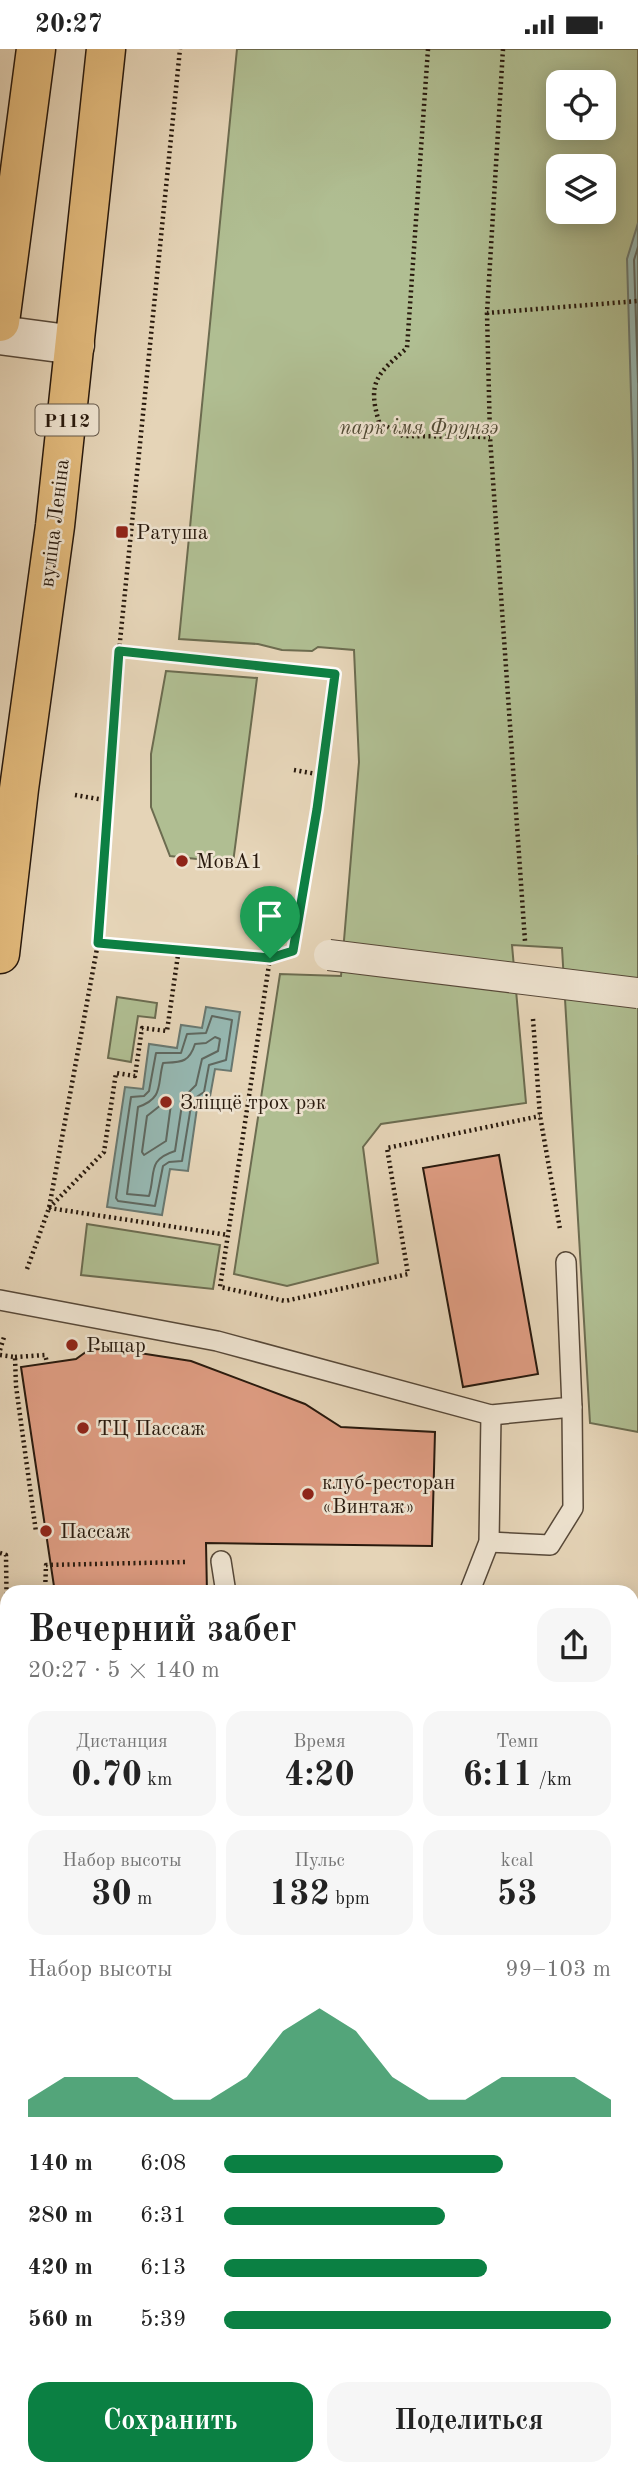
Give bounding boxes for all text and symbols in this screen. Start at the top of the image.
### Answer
text: 20:27 [35,12,103,38]
map controls [546,70,616,224]
button: locate [546,70,616,140]
button: layers [546,154,616,224]
road number: Р112 [36,405,98,435]
park label: парк імя Фрунзэ [340,418,499,439]
street label: вуліца Леніна [37,458,74,589]
place label: Ратуша [136,523,208,544]
marker: Ратуша [114,524,130,540]
place label: МовА1 [196,852,262,873]
marker: МовА1 [174,853,190,869]
pin [240,886,300,958]
icon: arrive [251,897,289,935]
place label: Зліццё трох рэк [180,1093,327,1114]
marker: Зліццё трох рэк [158,1094,174,1110]
place label: Рыцар [86,1336,146,1357]
marker: Рыцар [64,1337,80,1353]
place label: ТЦ Пассаж [97,1419,205,1440]
marker: ТЦ Пассаж [75,1420,91,1436]
place label: клуб-ресторан «Винтаж» [322,1473,455,1518]
marker: клуб-ресторан «Винтаж» [300,1486,316,1502]
place label: Пассаж [60,1522,131,1543]
marker: Пассаж [38,1523,54,1539]
button: share [537,1608,611,1682]
text: Вечерний забег [28,1612,297,1650]
text: 20:27 · 5 × 140 m [28,1659,220,1682]
text: Дистанция [76,1733,168,1752]
text: Время [293,1733,346,1752]
text: Темп [496,1733,538,1752]
text: 0.70 [71,1758,142,1793]
text: 4:20 [284,1758,355,1793]
text: 6:11 [462,1758,533,1793]
text: km [142,1771,172,1790]
text: /km [533,1771,572,1790]
text: Набор высоты [62,1852,181,1871]
text: Пульс [294,1852,345,1871]
text: kcal [501,1852,534,1871]
text: 30 [91,1877,132,1912]
text: 132 [269,1877,330,1912]
text: 53 [497,1877,537,1912]
text: m [132,1890,152,1909]
text: bpm [330,1890,370,1909]
text: Набор высоты [28,1958,172,1981]
text: 99–103 m [505,1958,611,1981]
text: 140 m [28,2152,93,2175]
text: 6:08 [140,2152,186,2175]
text: 280 m [28,2204,93,2227]
text: 6:31 [140,2204,186,2227]
text: 420 m [28,2256,93,2279]
text: 6:13 [140,2256,186,2279]
text: 560 m [28,2308,93,2331]
text: 5:39 [140,2308,186,2331]
button: Сохранить [28,2382,313,2462]
button: Поделиться [327,2382,611,2462]

